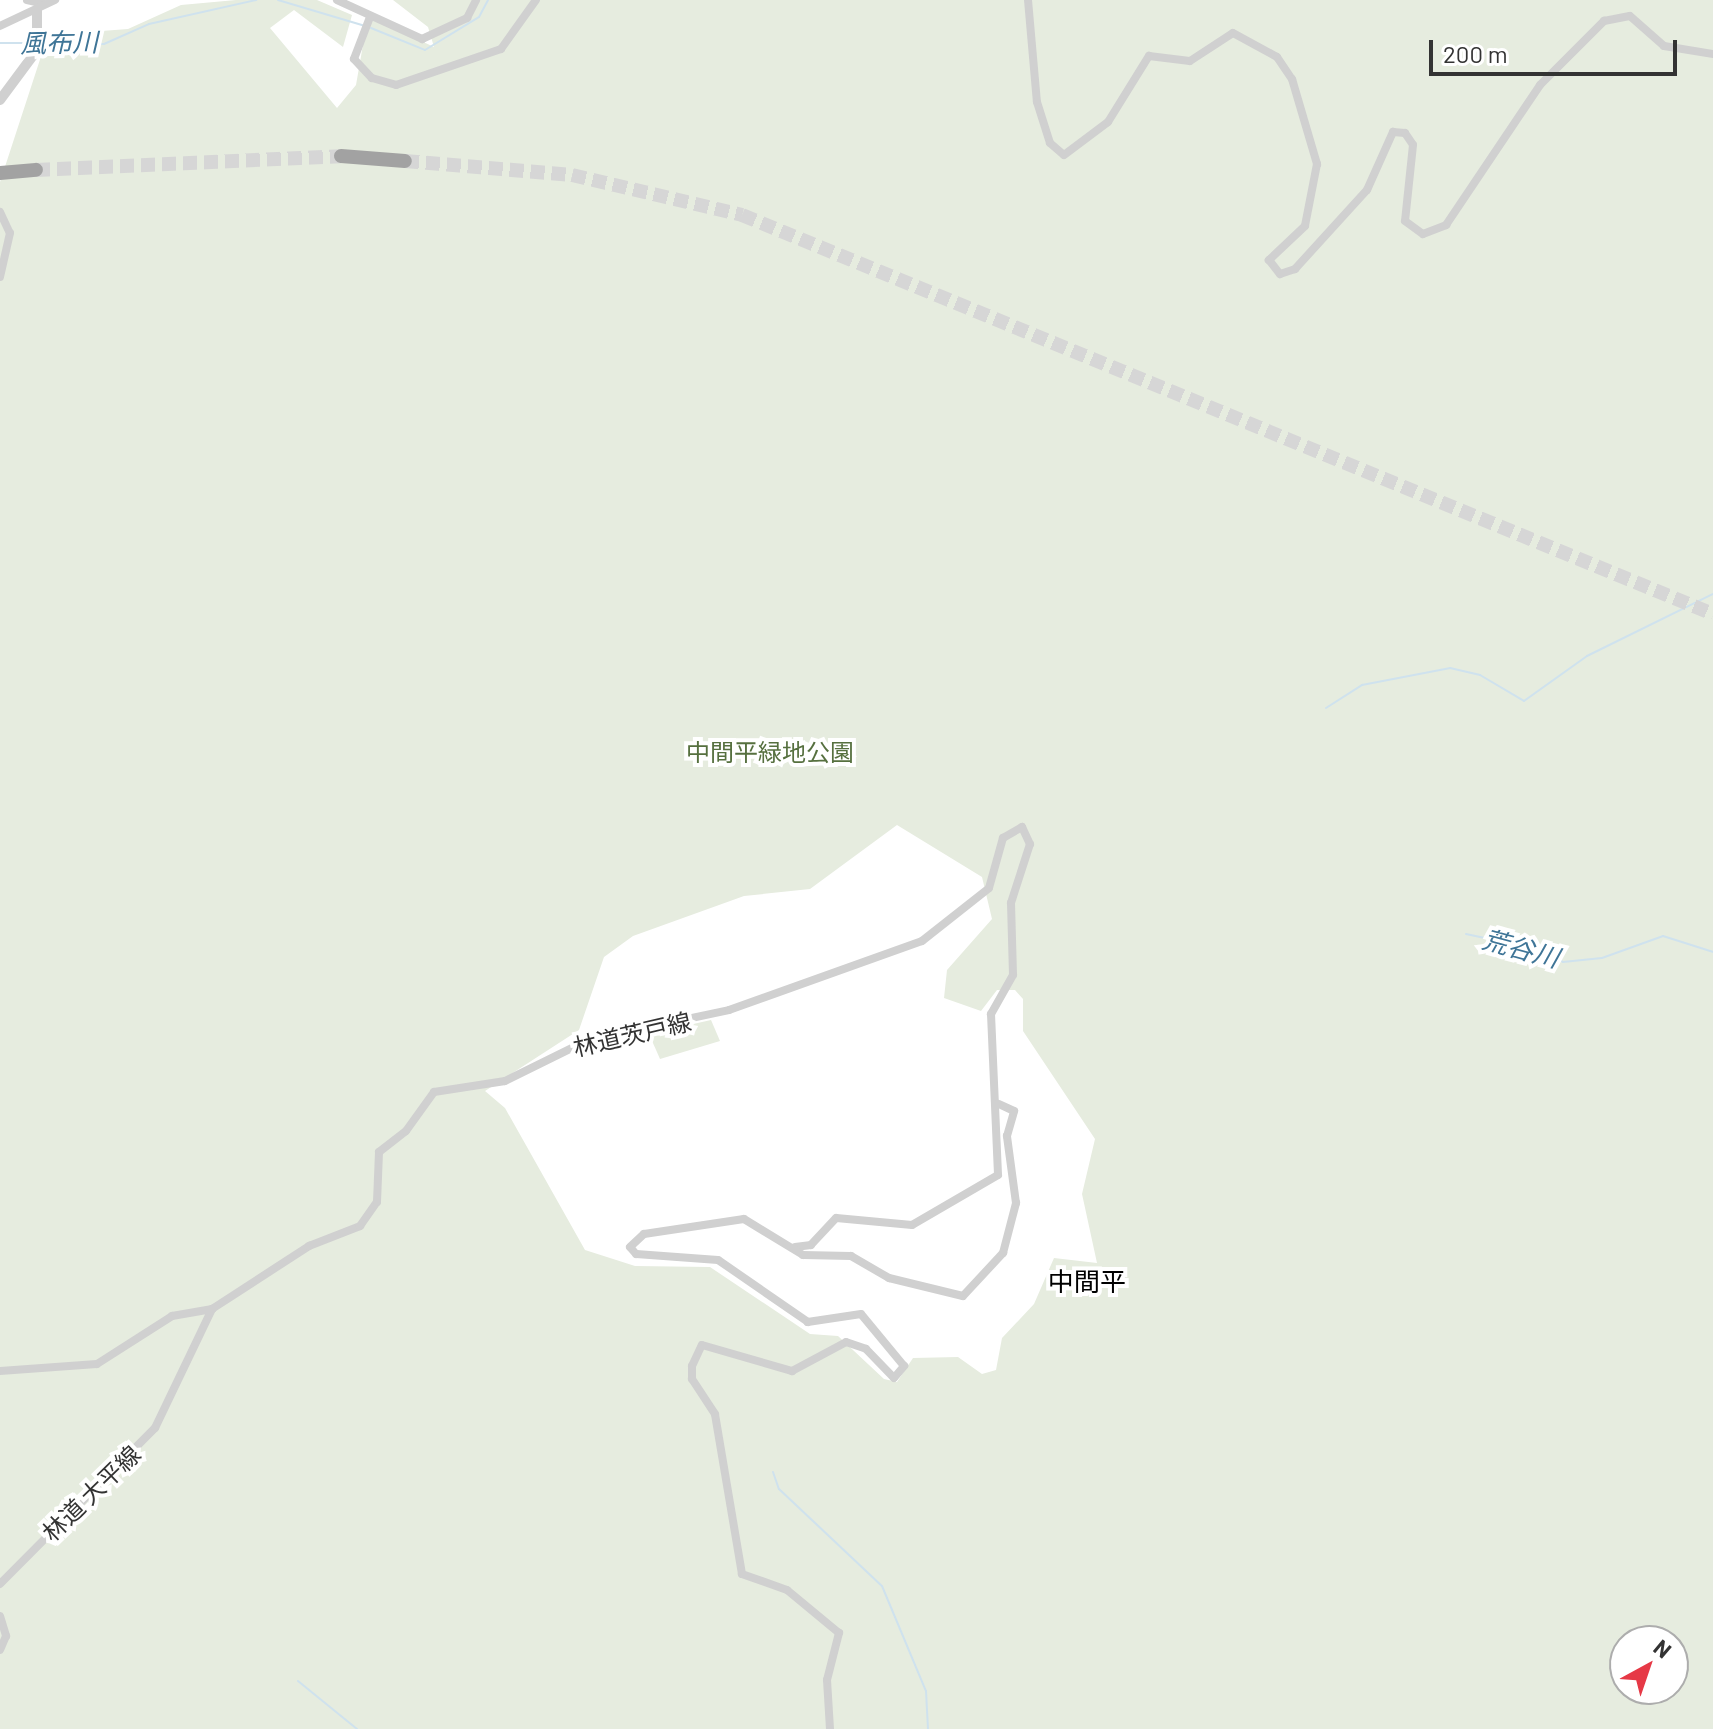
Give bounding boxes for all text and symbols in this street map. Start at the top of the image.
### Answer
scale bar [1433,24,1681,74]
water label: 風布川 [20,26,98,58]
text: 200 m [1443,39,1508,68]
park label: 中間平緑地公園 [686,738,854,766]
water label: 荒谷川 [1479,923,1563,973]
street label: 林道茨戸線 [570,1006,694,1062]
district label: 中間平 [1048,1265,1126,1297]
street label: 林道 大平線 [36,1439,146,1547]
north arrow [1609,1625,1689,1705]
text: N [1649,1633,1677,1663]

